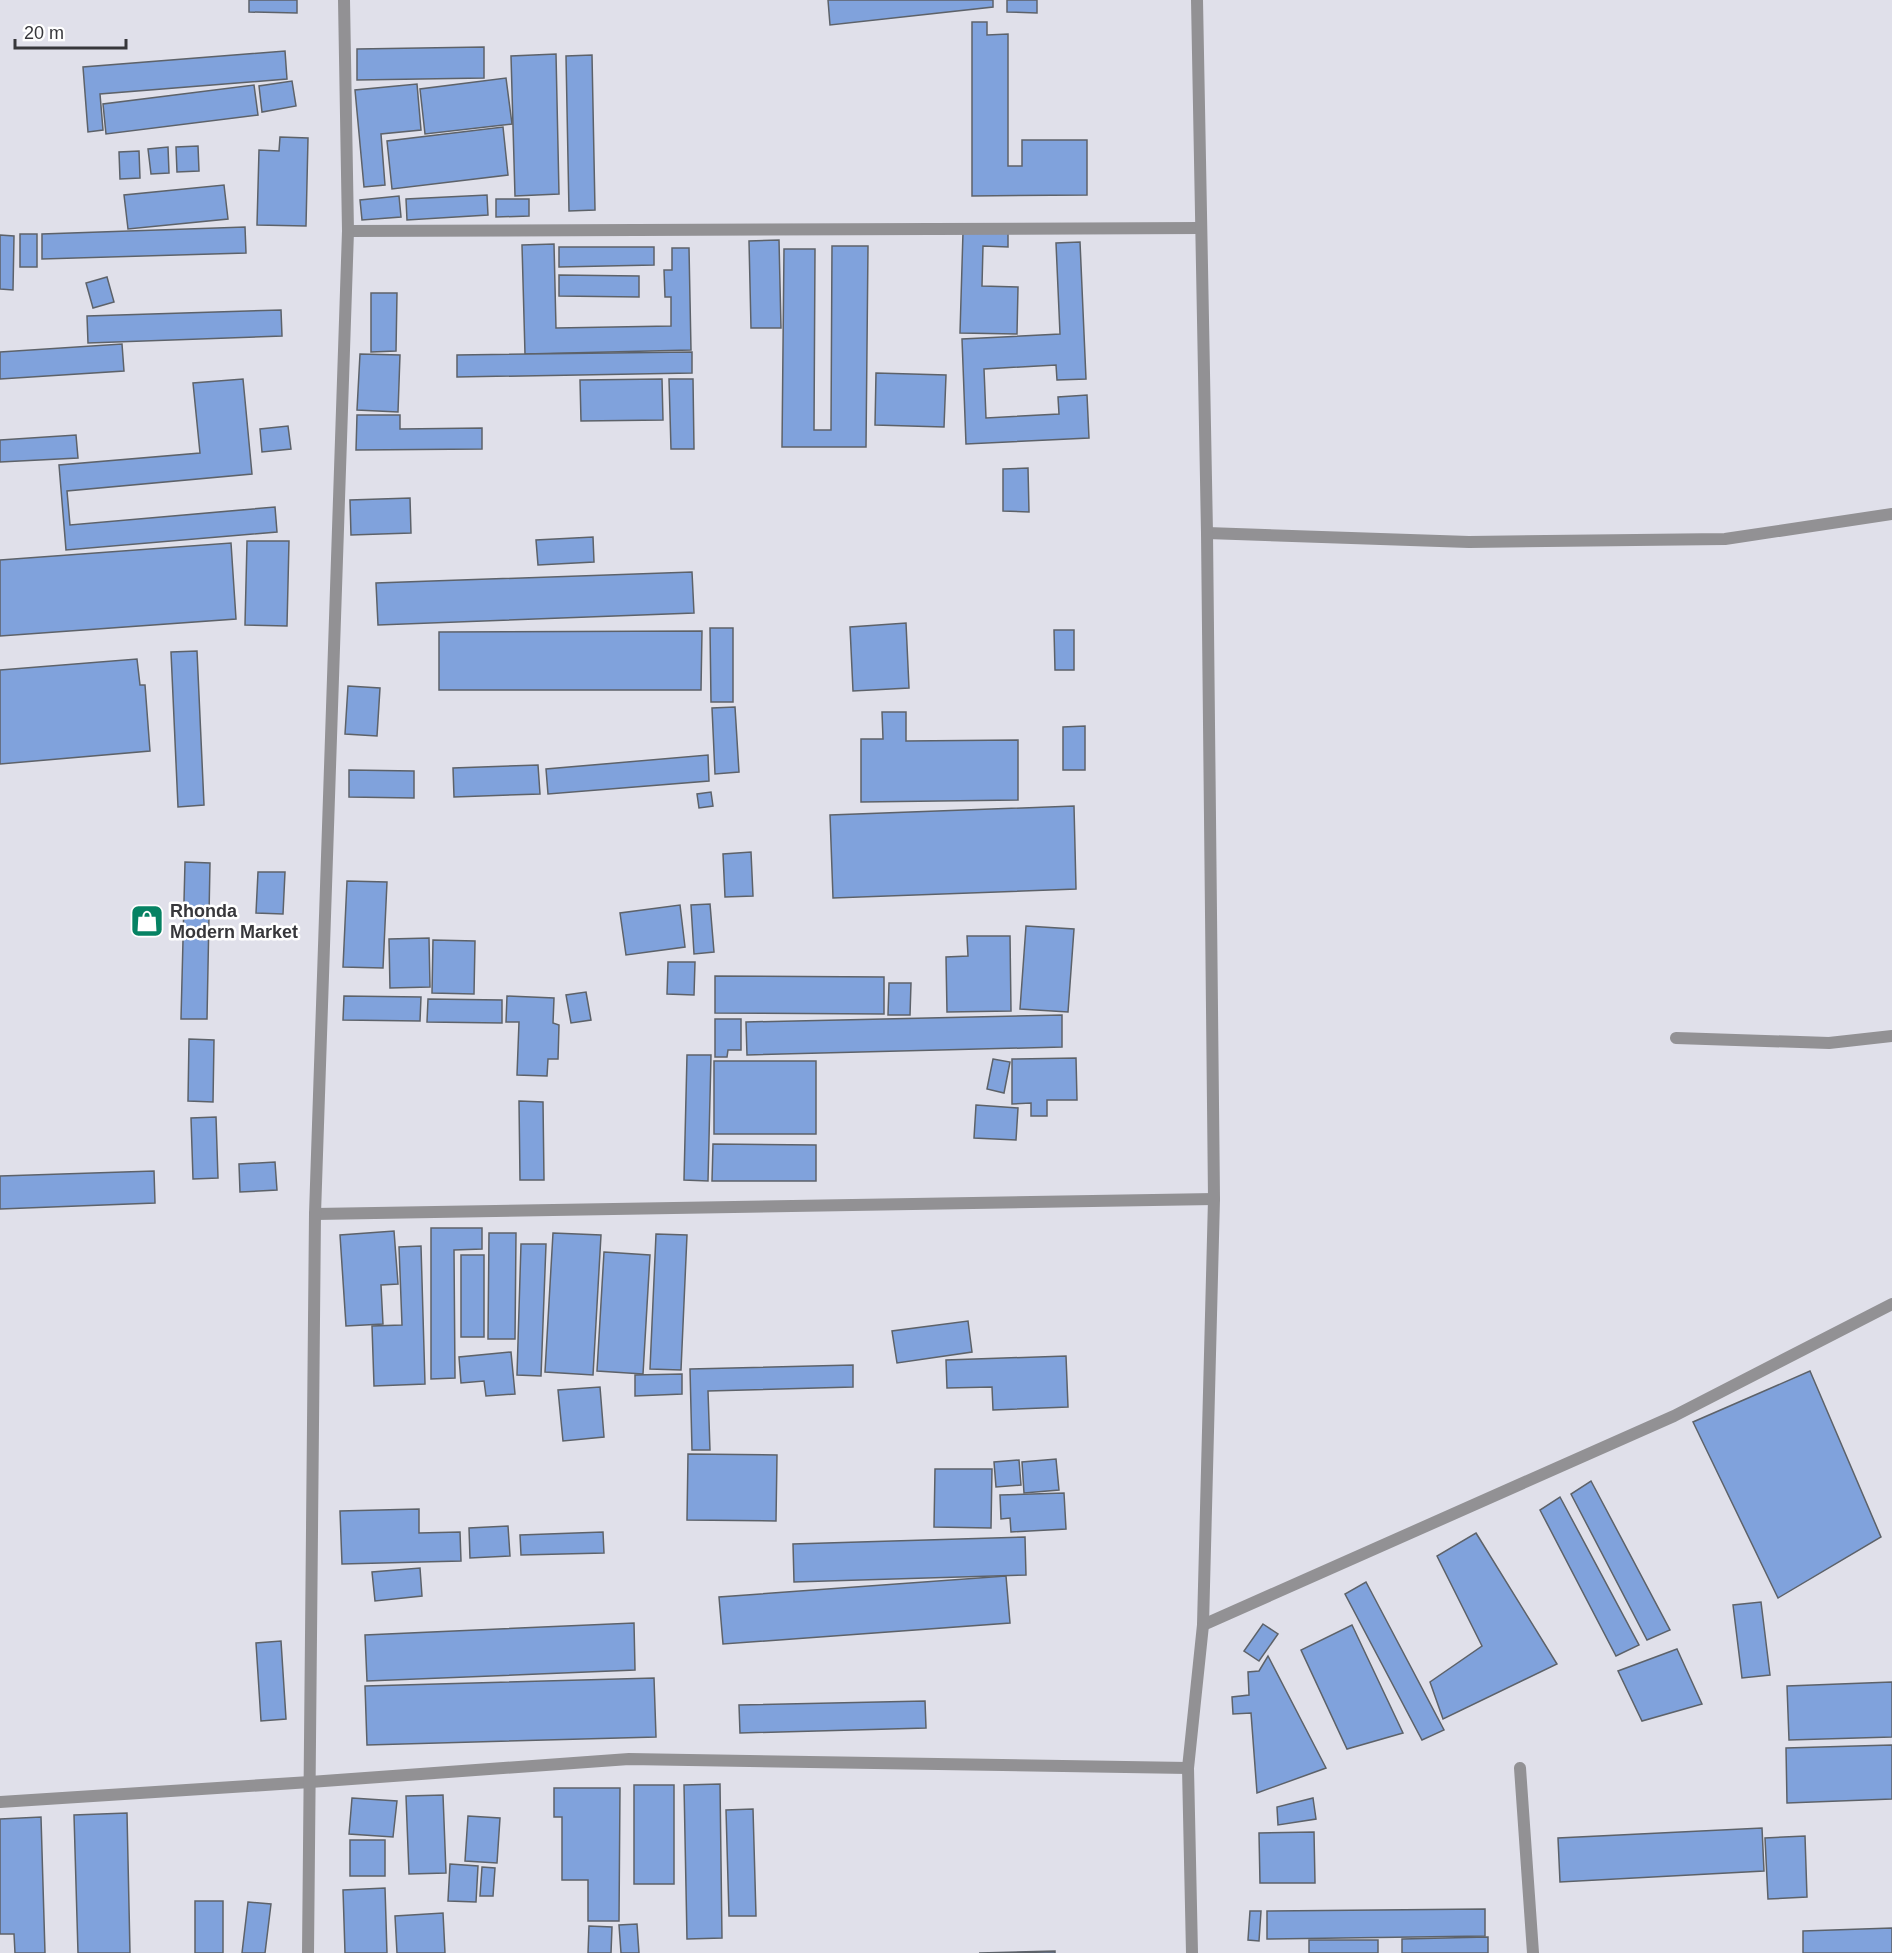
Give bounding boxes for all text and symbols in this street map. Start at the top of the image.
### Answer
scale bar [15,12,126,50]
text: 20 m [24,23,64,43]
place label: Rhonda Modern Market [170,901,298,942]
shop icon: Rhonda Modern Market [129,903,165,939]

